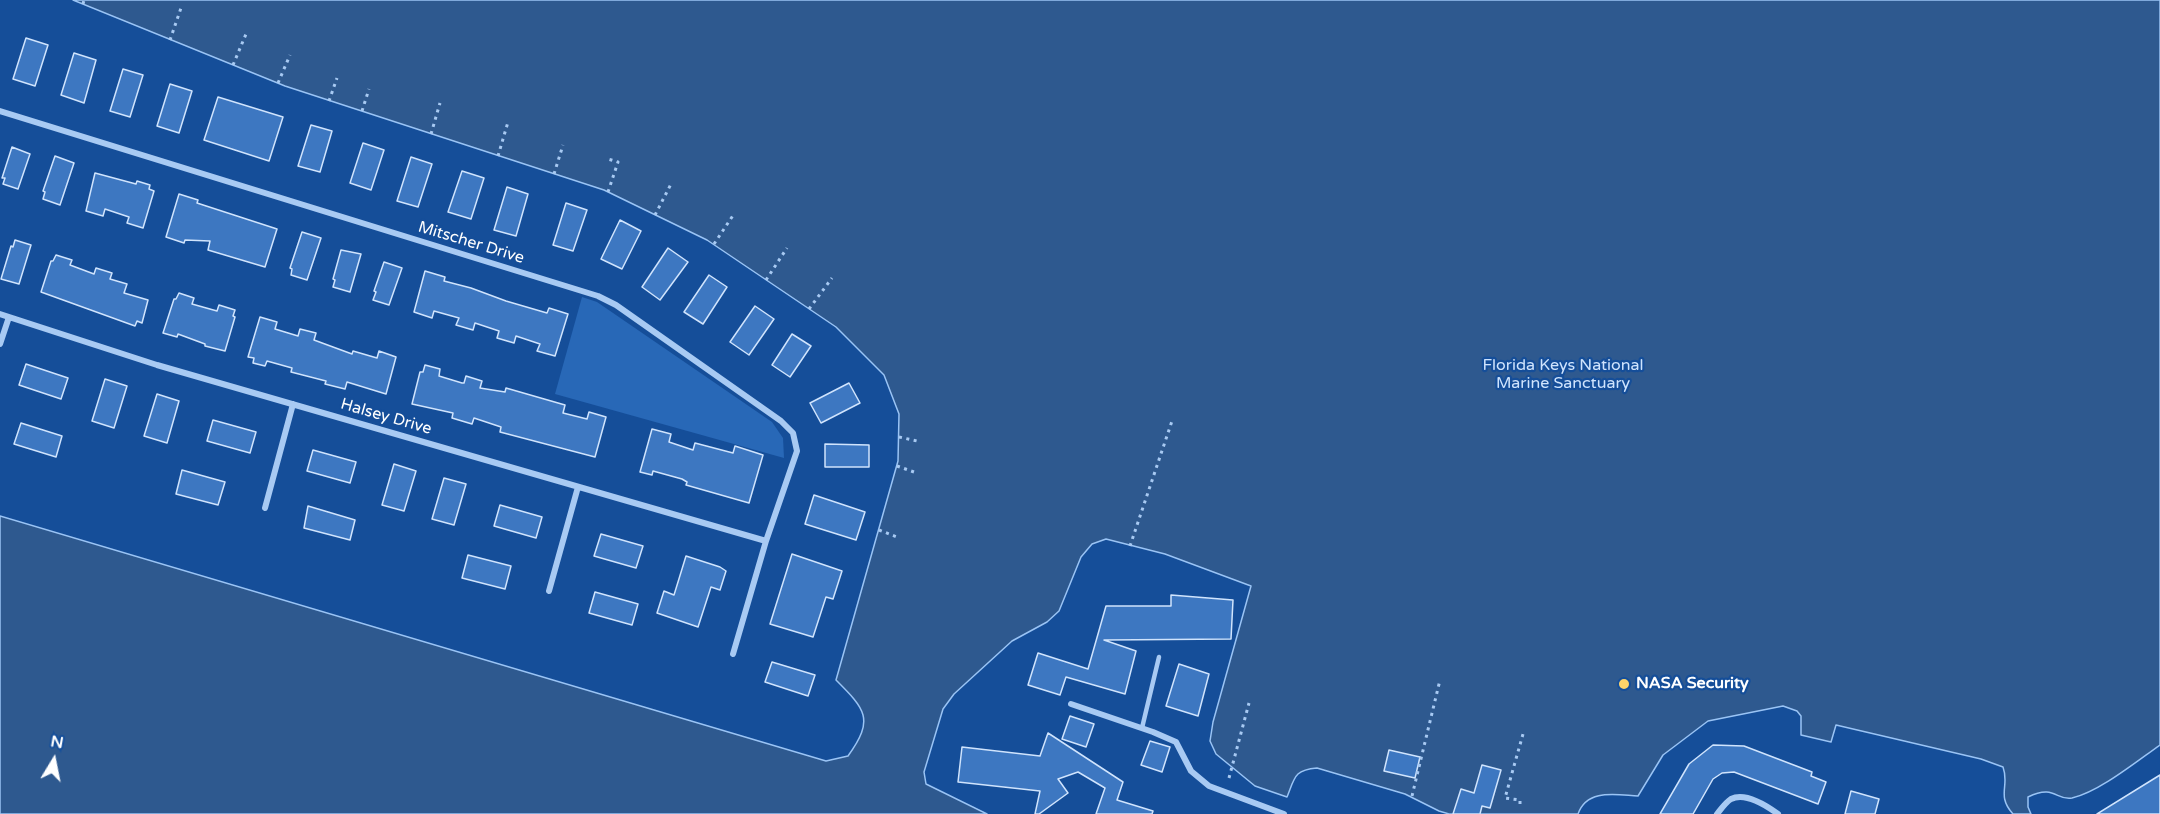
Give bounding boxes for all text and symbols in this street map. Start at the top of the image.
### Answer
street label: Mitscher Drive [416,218,526,268]
park label: Florida Keys National Marine Sanctuary [1482,356,1644,394]
street label: Halsey Drive [338,395,434,439]
place label: NASA Security [1636,674,1749,694]
marker: NASA Security [1617,677,1631,691]
north arrow [24,730,84,790]
text: N [49,731,65,753]

